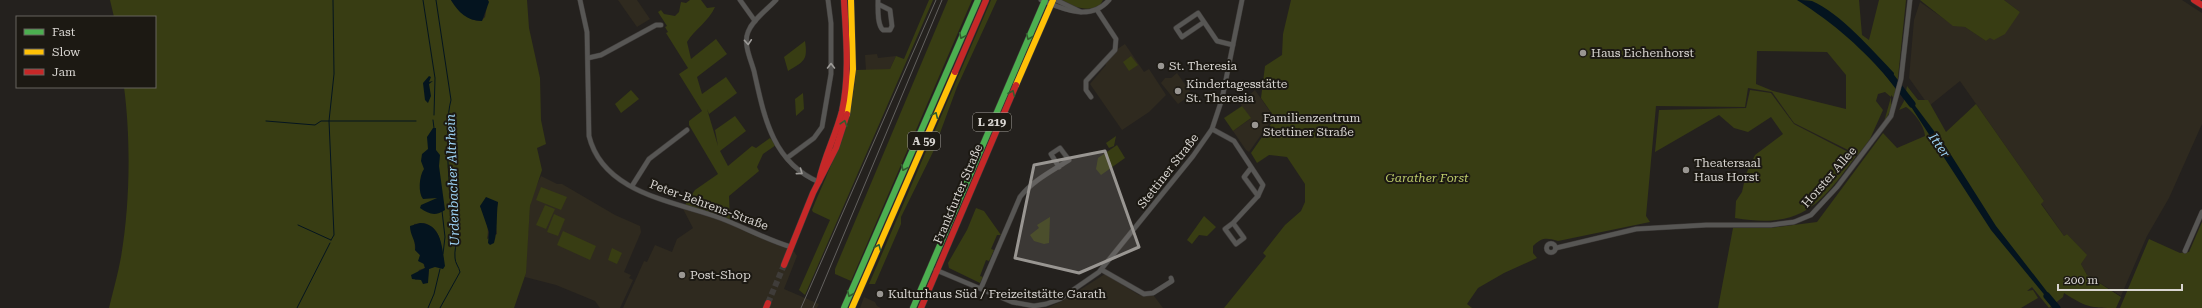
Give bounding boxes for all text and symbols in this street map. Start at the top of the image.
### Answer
legend [16,16,156,88]
text: Fast [52,25,76,39]
one-way arrow [959,31,967,39]
one-way arrow [1026,33,1034,41]
one-way arrow [743,39,752,45]
text: Slow [52,45,80,59]
place label: Haus Eichenhorst [1591,46,1694,60]
marker: Haus Eichenhorst [1578,48,1588,58]
place label: St. Theresia [1169,59,1238,73]
marker: St. Theresia [1156,61,1166,71]
one-way arrow [827,63,835,69]
text: Jam [52,65,76,79]
place label: Kindertagesstätte St. Theresia [1186,77,1288,105]
marker: Kindertagesstätte St. Theresia [1173,86,1183,96]
one-way arrow [1008,90,1016,97]
place label: Familienzentrum Stettiner Straße [1263,111,1361,139]
one-way arrow [931,112,939,119]
road number: L 219 [973,113,1011,131]
water label: Urdenbacher Altrhein [443,114,462,246]
one-way arrow [839,120,848,127]
marker: Familienzentrum Stettiner Straße [1250,120,1260,130]
water label: Itter [1925,129,1954,161]
street label: Stettiner Straße [1135,131,1202,211]
road number: A 59 [908,132,940,150]
street label: Frankfurter Straße [931,142,985,246]
street label: Horster Allee [1799,143,1859,210]
place label: Theatersaal Haus Horst [1694,156,1761,184]
one-way arrow [901,164,909,171]
marker: Theatersaal Haus Horst [1681,165,1691,175]
one-way arrow [796,167,803,174]
park label: Garather Forst [1385,171,1469,185]
street label: Peter-Behrens-Straße [648,177,771,233]
one-way arrow [874,244,882,251]
scale bar [2058,266,2182,292]
place label: Post-Shop [690,268,751,282]
marker: Post-Shop [677,270,687,280]
text: 200 m [2064,273,2098,287]
place label: Kulturhaus Süd / Freizeitstätte Garath [888,287,1106,301]
marker: Kulturhaus Süd / Freizeitstätte Garath [875,289,885,299]
one-way arrow [847,290,855,297]

